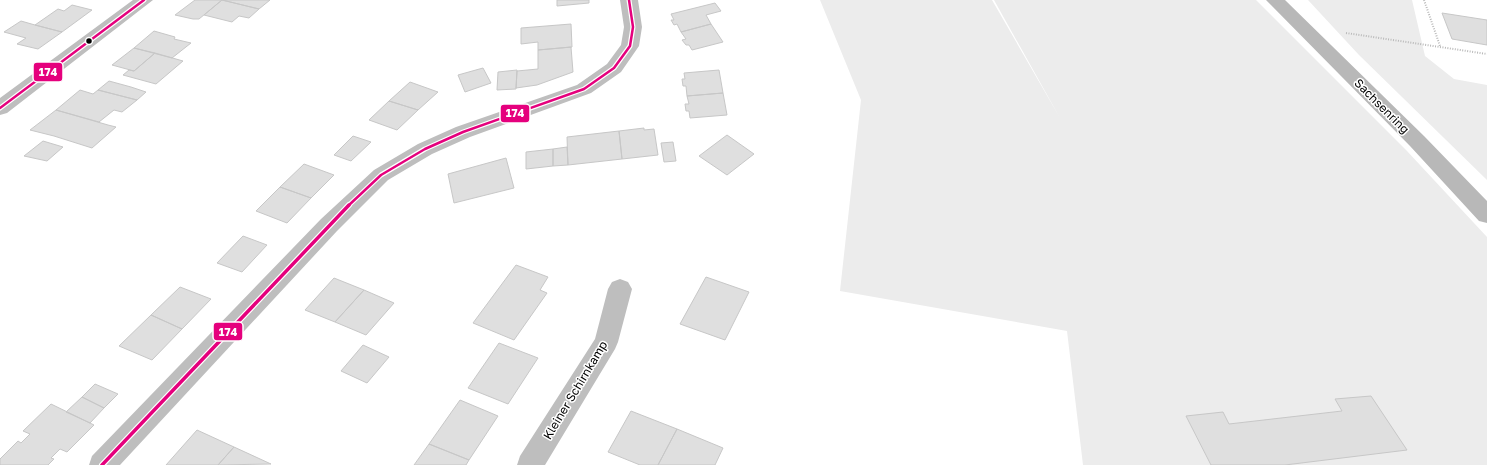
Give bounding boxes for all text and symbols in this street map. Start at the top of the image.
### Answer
unlabelled marker [84,36,94,46]
line badge: 174 [33,62,63,82]
text: 174 [39,65,57,78]
street label: Sachsenring [1351,75,1413,137]
line badge: 174 [500,104,530,123]
text: 174 [506,106,524,119]
line badge: 174 [213,322,243,341]
text: 174 [219,325,237,338]
street label: Kleiner Schirnkamp [540,338,610,442]

